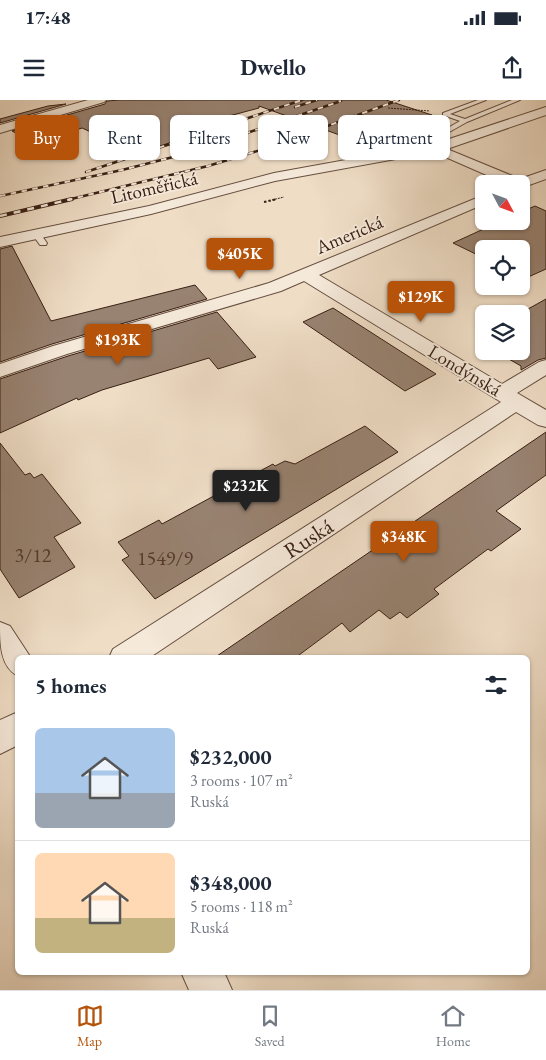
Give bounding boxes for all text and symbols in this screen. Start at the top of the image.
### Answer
text: 17:48 [25,5,71,30]
text: Dwello [240,53,306,82]
icon: menu [20,54,48,82]
icon: share [498,54,526,82]
chip: Buy [15,115,79,160]
chip: Rent [89,115,160,160]
chip: Filters [170,115,248,160]
chip: New [258,115,328,160]
chip: Apartment [338,115,450,160]
street label: Litoměřická [108,165,200,210]
north arrow [475,175,530,230]
map controls [475,175,530,360]
street label: Americká [311,209,387,260]
pin: $405K [205,238,275,280]
button: locate [475,240,530,295]
text: $405K [218,243,262,264]
pin: $129K [386,280,456,323]
text: $129K [399,286,443,307]
button: layers [475,305,530,360]
pin: $193K [83,324,153,366]
text: $193K [96,329,140,350]
street label: Londýnská [424,339,506,402]
pin: $232K [211,470,281,512]
text: $232K [224,475,268,496]
street label: Ruská [278,512,339,565]
pin: $348K [369,520,439,563]
text: $348K [382,526,426,547]
house number: 3/12 [15,542,52,568]
house number: 1549/9 [137,545,193,571]
icon: filters [482,671,510,699]
text: 5 homes [35,672,107,699]
text: $232,000 [190,743,272,770]
icon: home [75,748,135,808]
text: 3 rooms · 107 m² [190,770,293,791]
text: Ruská [190,791,229,812]
text: $348,000 [190,869,272,896]
icon: home [75,873,135,933]
text: 5 rooms · 118 m² [190,896,293,917]
text: Ruská [190,917,229,938]
tab: Map [76,1002,104,1050]
tab: Saved [255,1002,285,1050]
tab: Home [436,1002,470,1050]

